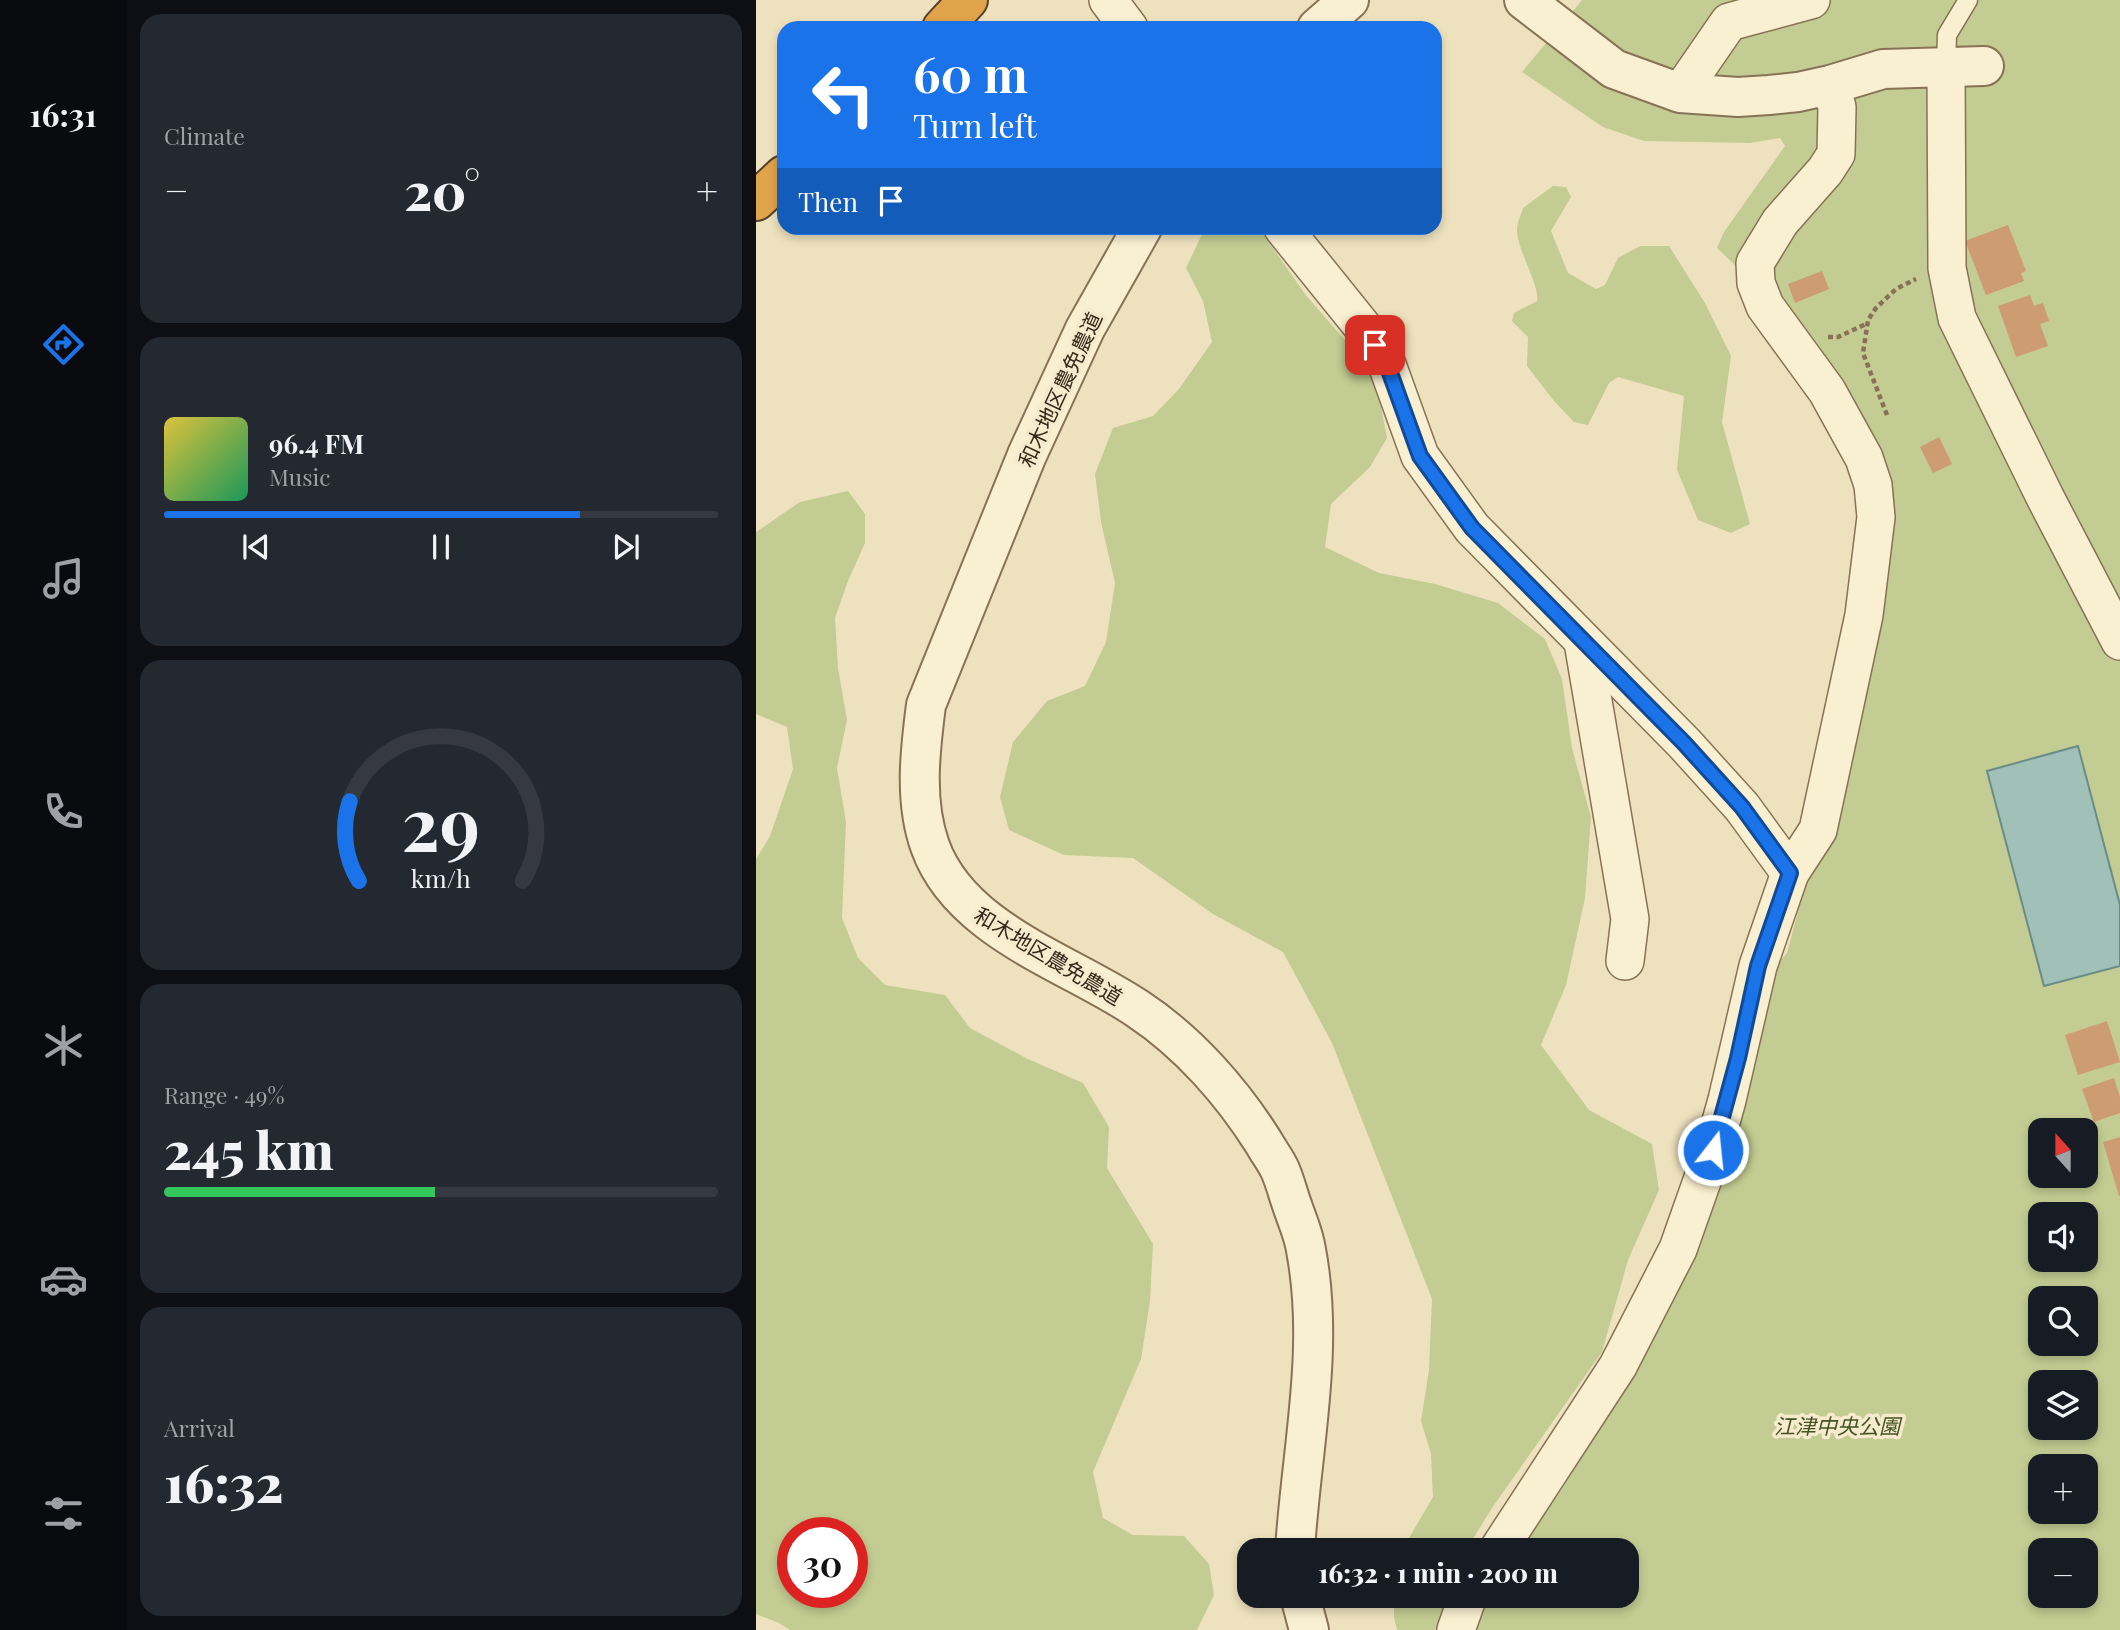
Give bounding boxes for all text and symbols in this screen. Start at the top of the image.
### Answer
text: 60 m [913,40,1028,105]
icon: left [798,49,889,140]
text: 16:31 [29,92,97,135]
text: Turn left [913,103,1037,146]
text: Climate [164,120,245,151]
text: 20° [404,155,480,224]
text: − [164,164,189,215]
text: + [696,164,718,215]
icon: arrive [872,182,910,220]
text: Then [798,184,858,219]
street label: 和木地区農免農道 [1011,307,1107,471]
pin [1345,315,1405,375]
icon: directions [39,320,88,369]
icon: arrive [1356,326,1394,364]
text: 96.4 FM [269,426,364,461]
text: Music [269,461,330,492]
icon: previous [237,528,275,566]
icon: pause [422,528,460,566]
icon: next [607,528,645,566]
icon: music [39,554,88,603]
text: 29 [402,772,480,869]
icon: phone [39,787,88,836]
text: km/h [411,861,471,894]
street label: 和木地区農免農道 [970,900,1128,1010]
icon: climate [39,1021,88,1070]
text: Range · 49% [164,1079,285,1110]
position arrow [1676,1113,1750,1187]
text: 245 km [164,1114,334,1183]
north arrow [2028,1118,2098,1188]
map controls [2028,1118,2098,1608]
button: sound [2028,1202,2098,1272]
icon: car [39,1255,88,1304]
button: search [2028,1286,2098,1356]
button: layers [2028,1370,2098,1440]
park label: 江津中央公園 [1774,1411,1903,1439]
text: Arrival [164,1412,235,1443]
text: 16:32 [164,1447,284,1516]
button: + [2028,1454,2098,1524]
icon: filters [39,1489,88,1538]
speed limit sign: 30 [777,1517,868,1608]
button: − [2028,1538,2098,1608]
text: 16:32 · 1 min · 200 m [1318,1555,1558,1590]

